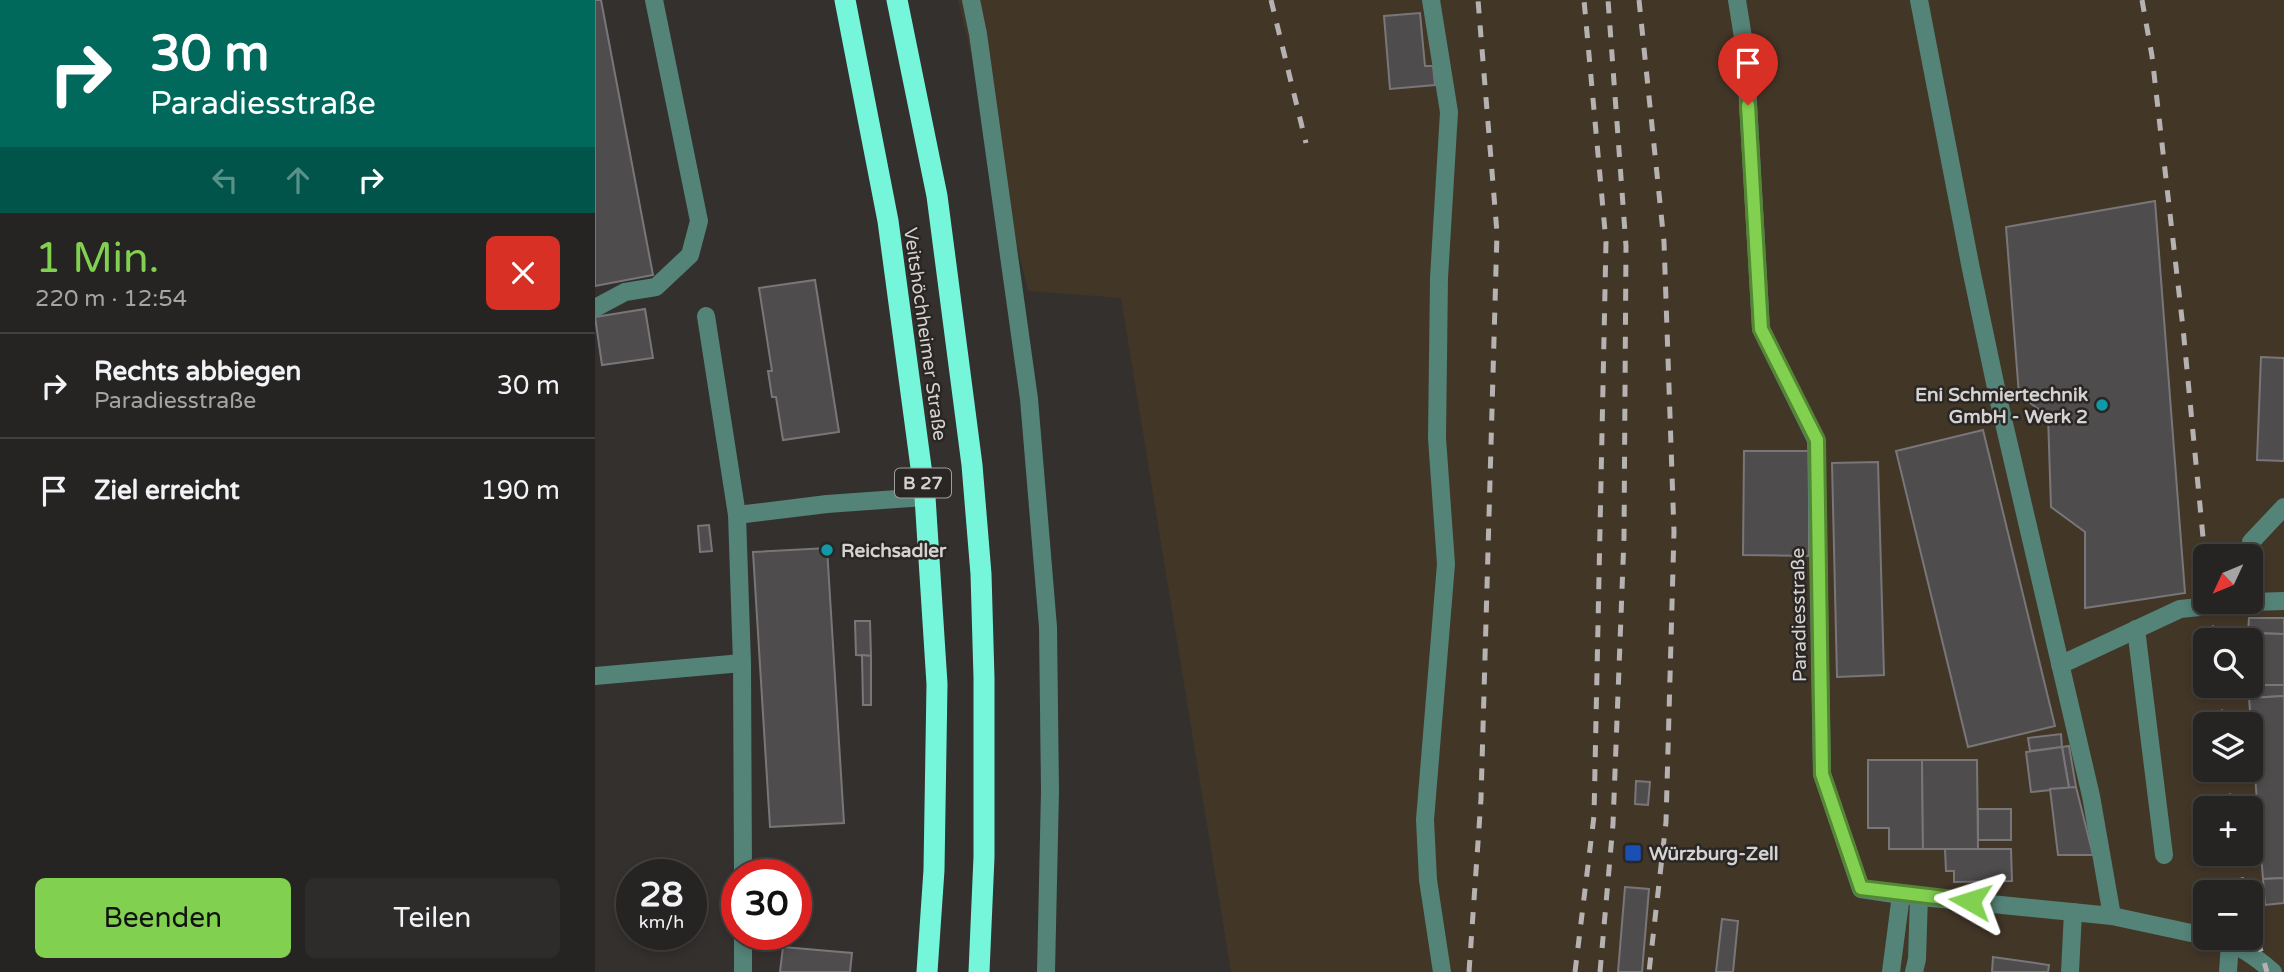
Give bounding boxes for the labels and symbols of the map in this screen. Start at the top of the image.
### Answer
pin [1718,33,1778,105]
street label: Veitshöchheimer Straße [899,226,951,442]
place label: Eni Schmiertechnik GmbH - Werk 2 [1915,384,2089,428]
marker: Eni Schmiertechnik GmbH - Werk 2 [2094,397,2110,413]
road number: B 27 [895,468,951,498]
place label: Reichsadler [841,540,947,562]
marker: Reichsadler [819,542,835,558]
north arrow [2193,544,2263,614]
street label: Paradiesstraße [1787,548,1811,682]
marker: Würzburg-Zell [1623,843,1643,863]
place label: Würzburg-Zell [1649,843,1778,866]
speed limit sign: 30 [721,859,812,950]
position arrow [1933,864,2007,938]

